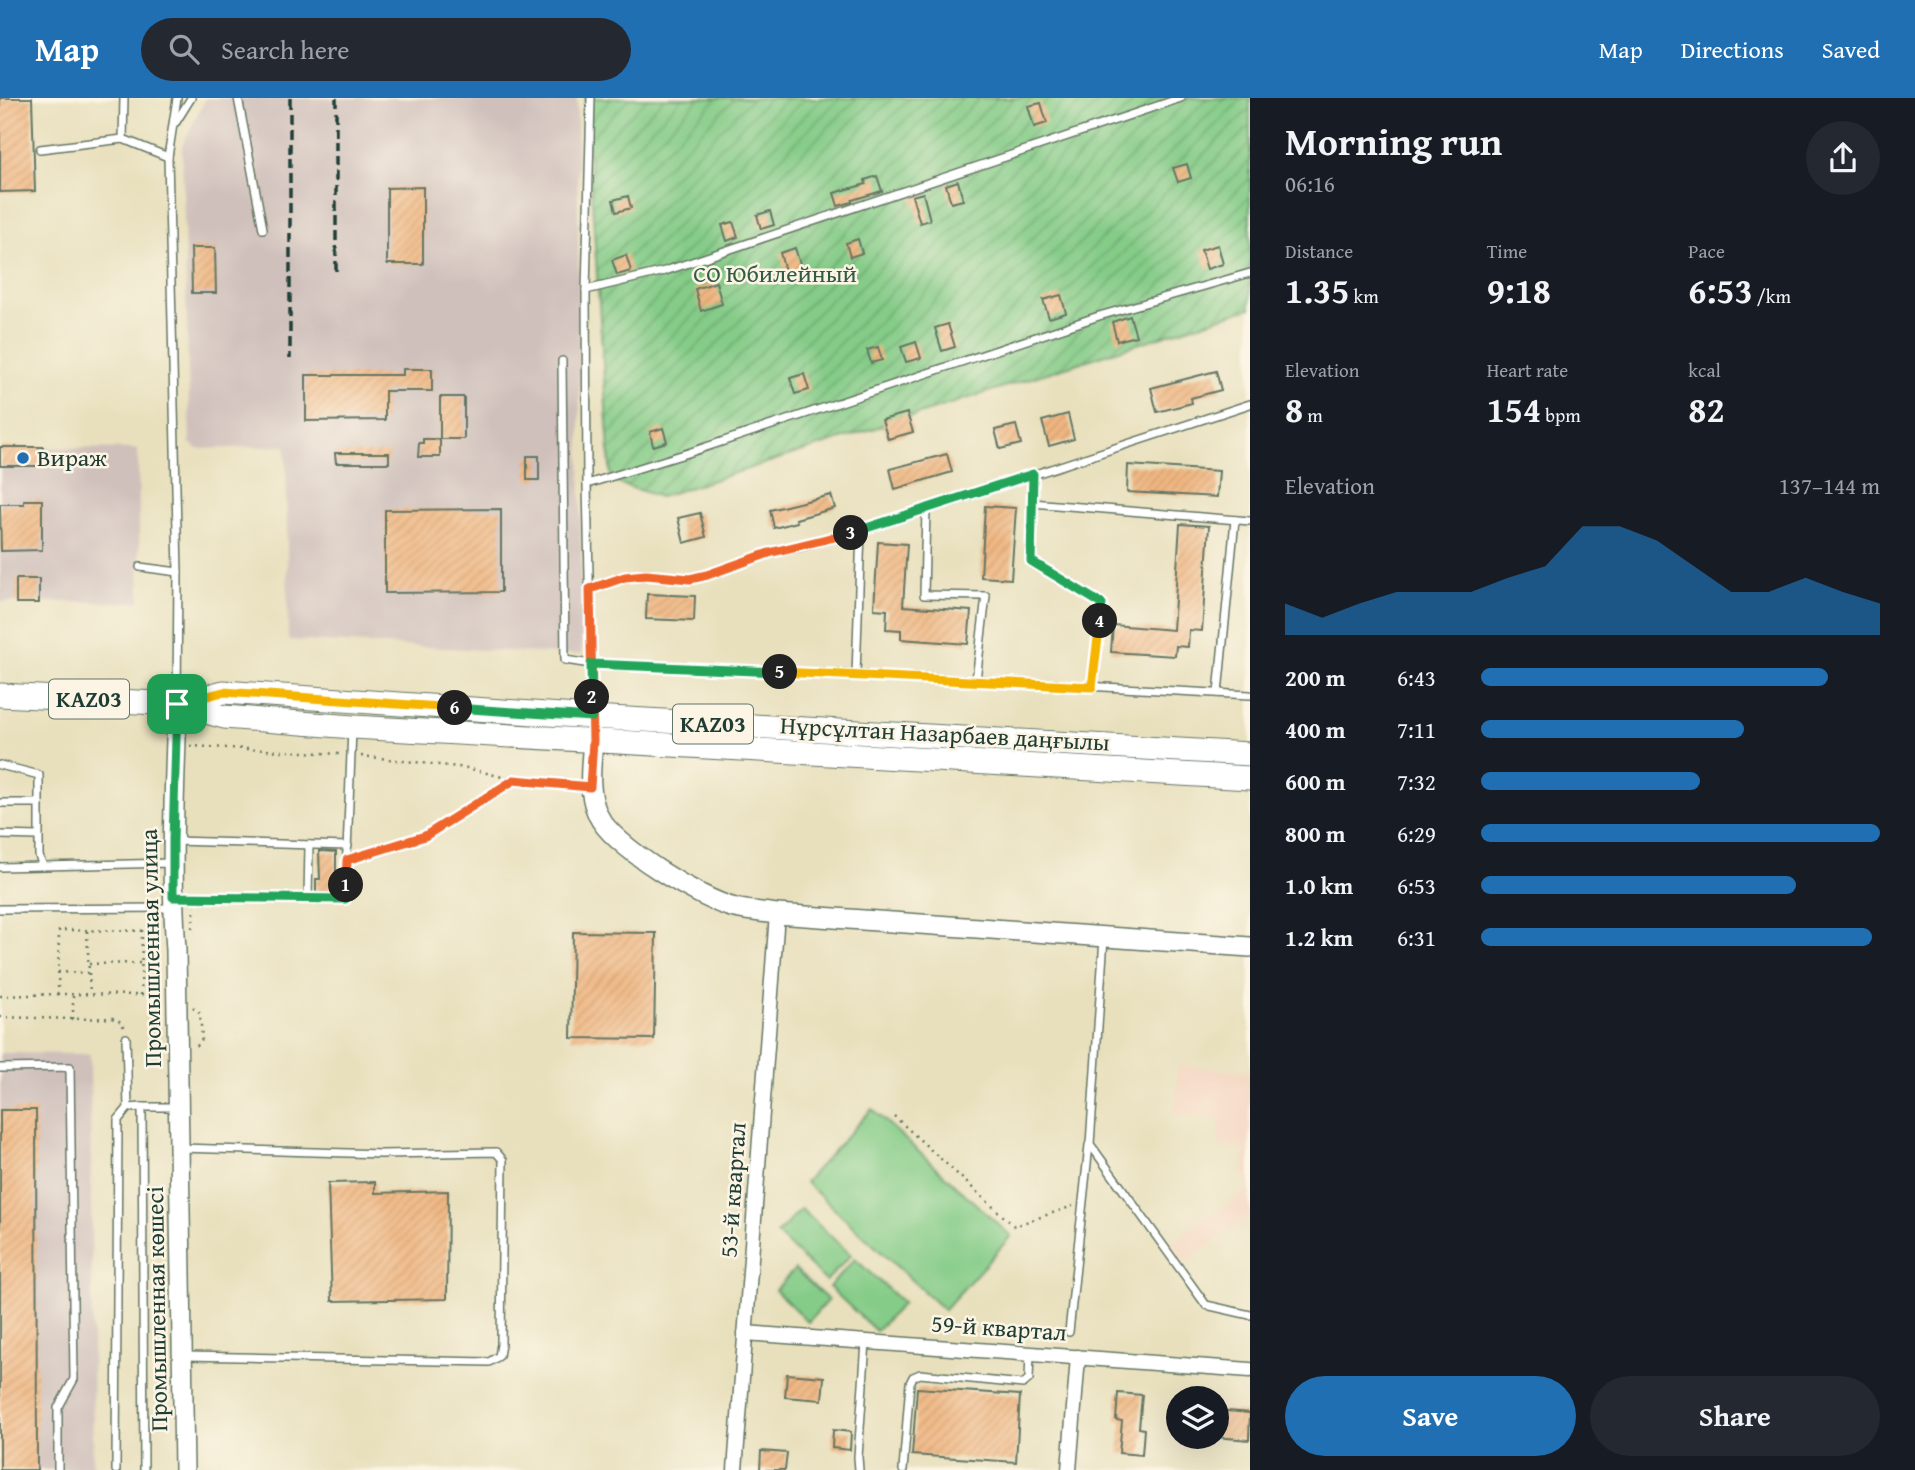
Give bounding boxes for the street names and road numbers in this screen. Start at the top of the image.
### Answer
road number: KАZ03 [49,680,129,719]
road number: KАZ03 [673,704,753,744]
street label: Нұрсұлтан Назарбаев даңғылы [779,707,1111,760]
street label: Промышленная улица [131,828,170,1068]
street label: 53-й квартал [710,1121,755,1259]
street label: Промышленная көшесі [137,1186,176,1432]
street label: 59-й квартал [930,1305,1068,1350]

